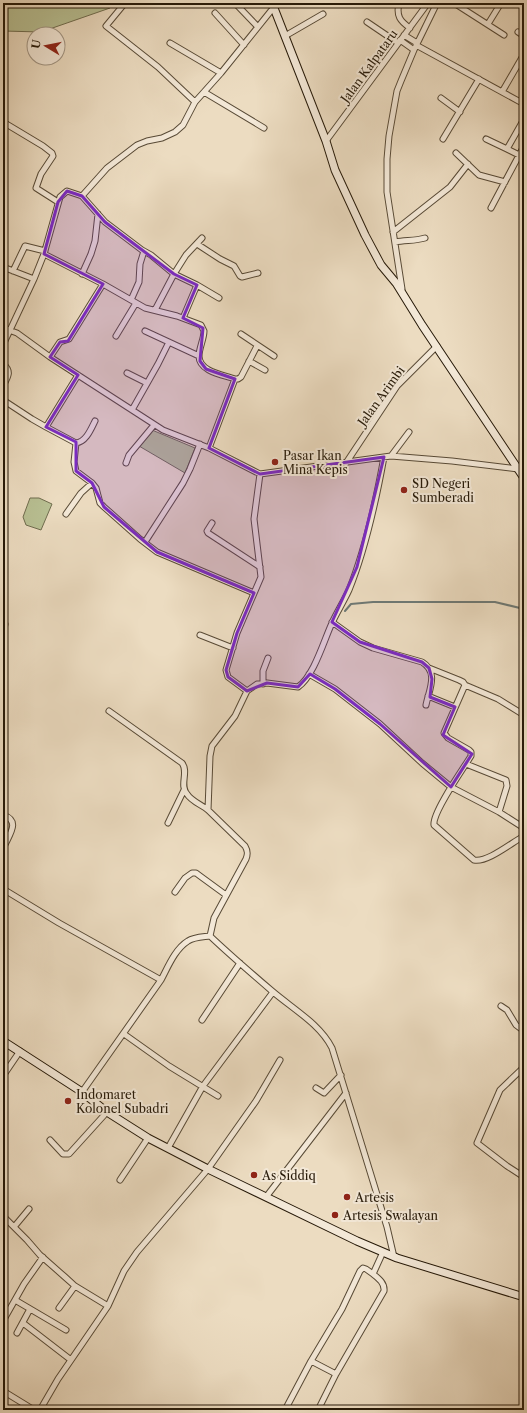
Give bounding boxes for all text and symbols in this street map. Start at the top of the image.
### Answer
north arrow [26,26,66,66]
street label: Jalan Kalpataru [336,26,401,107]
text: U [28,39,44,50]
street label: Jalan Arimbi [353,363,408,430]
place label: Pasar Ikan Mina Kepis [283,448,348,477]
marker: Pasar Ikan Mina Kepis [270,457,280,467]
place label: SD Negeri Sumberadi [412,476,474,505]
marker: SD Negeri Sumberadi [399,485,409,495]
place label: Indomaret Kolonel Subadri [76,1087,169,1116]
marker: Indomaret Kolonel Subadri [63,1096,73,1106]
place label: As Siddiq [261,1168,316,1183]
marker: As Siddiq [249,1170,259,1180]
place label: Artesis [354,1190,394,1205]
marker: Artesis [342,1192,352,1202]
place label: Artesis Swalayan [342,1208,438,1223]
marker: Artesis Swalayan [330,1210,340,1220]

